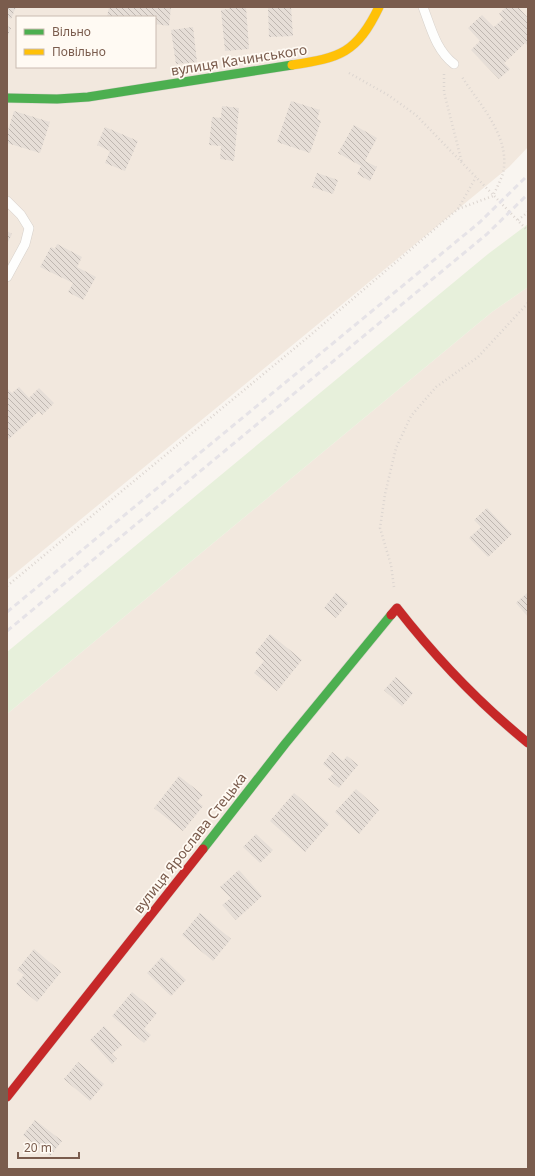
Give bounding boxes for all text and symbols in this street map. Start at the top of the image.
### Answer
legend [16,16,156,68]
text: Вільно [52,23,91,40]
street label: вулиця Качинського [169,39,308,80]
text: Повільно [52,43,106,60]
street label: вулиця Ярослава Стецька [129,768,251,917]
scale bar [18,1134,79,1160]
text: 20 m [24,1139,52,1156]

